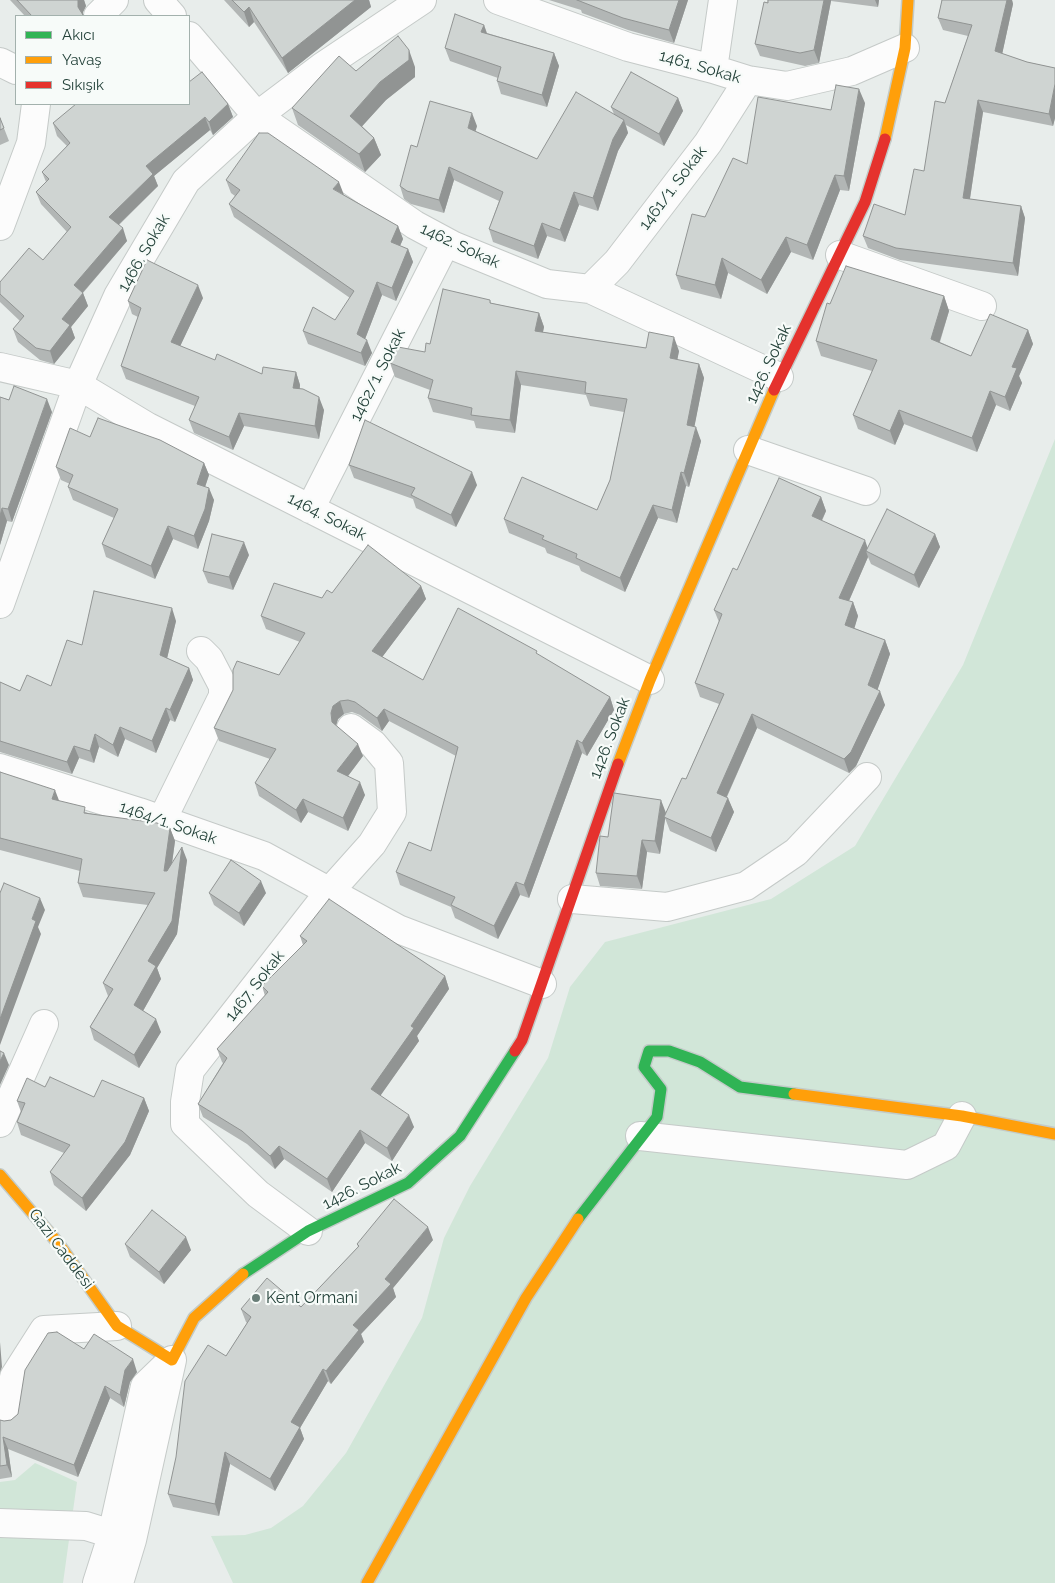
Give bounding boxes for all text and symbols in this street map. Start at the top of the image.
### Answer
legend [15,15,190,105]
text: Akıcı [62,26,95,44]
street label: 1461. Sokak [657,46,743,88]
text: Yavaş [62,51,102,69]
text: Sıkışık [62,76,104,94]
street label: 1461/1. Sokak [635,142,711,234]
street label: 1466. Sokak [114,211,174,295]
street label: 1462. Sokak [417,219,503,273]
street label: 1426. Sokak [742,321,796,407]
street label: 1462/1. Sokak [346,325,410,425]
street label: 1464. Sokak [284,489,370,545]
street label: 1426. Sokak [586,695,634,781]
street label: 1464/1. Sokak [117,797,219,849]
street label: 1467. Sokak [221,947,289,1025]
street label: 1426. Sokak [320,1158,404,1214]
street label: Gazi Caddesi [24,1205,98,1293]
place label: Kent Ormani [266,1288,358,1308]
marker: Kent Ormani [250,1292,262,1304]

